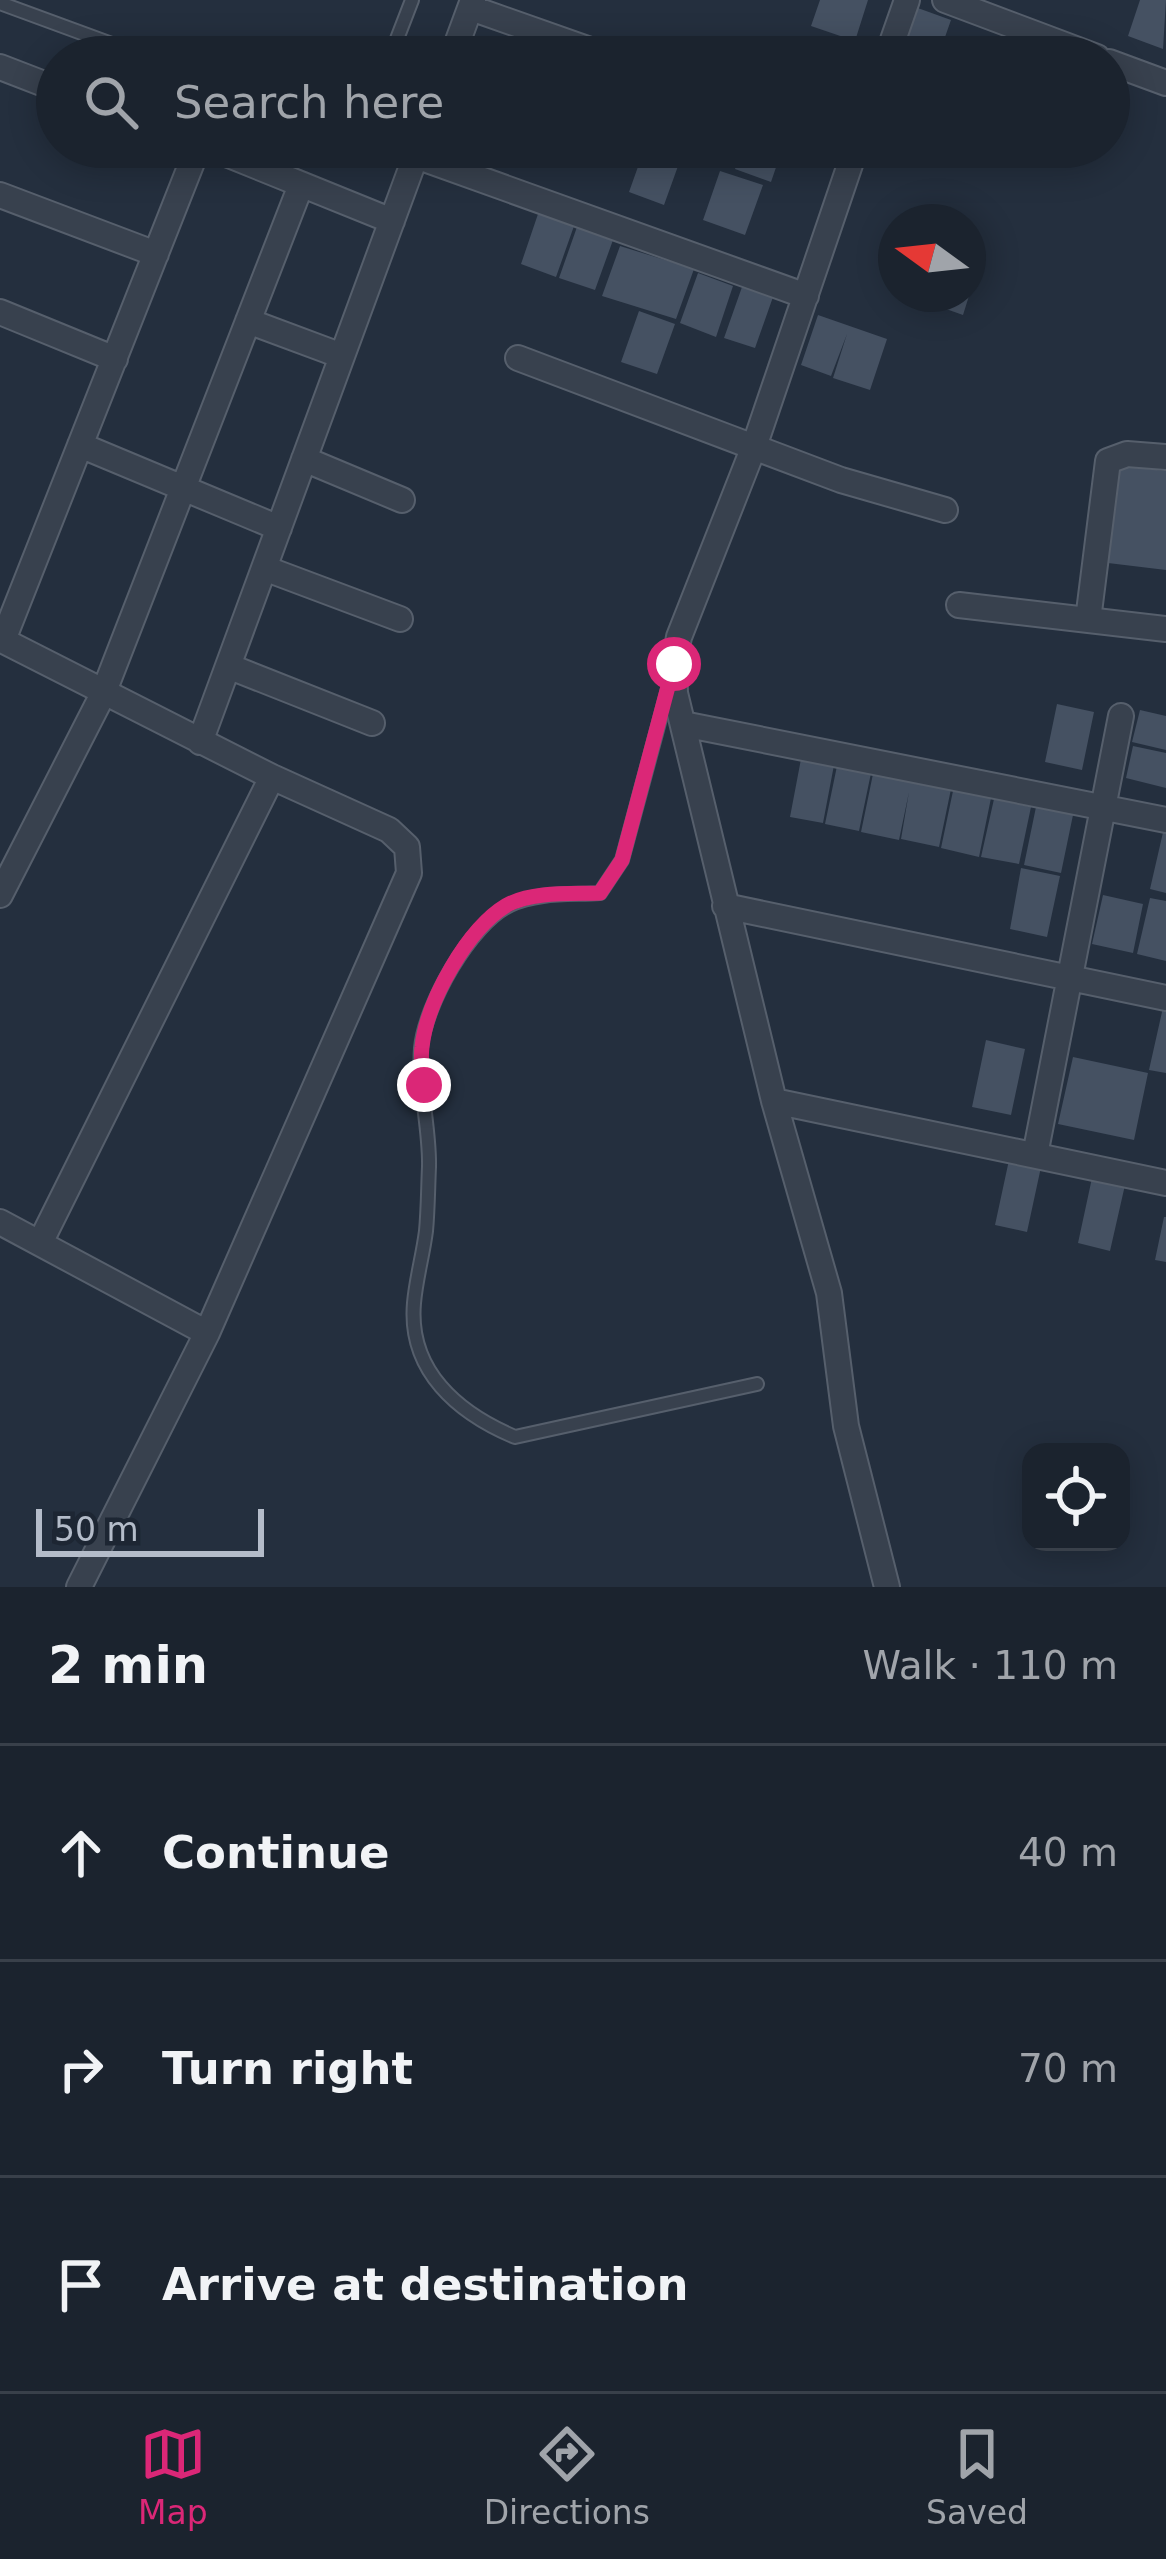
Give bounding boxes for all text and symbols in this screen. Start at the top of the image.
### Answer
search box [36,36,1130,168]
icon: search [78,69,144,135]
text: Search here [174,76,444,129]
north arrow [878,204,986,312]
route start [647,637,701,691]
route end [397,1058,451,1112]
map controls [1022,1443,1130,1551]
button: locate [1022,1443,1130,1551]
scale bar [36,1503,264,1556]
text: 50 m [54,1510,139,1549]
text: 2 min [48,1636,208,1695]
text: Walk · 110 m [863,1643,1118,1688]
icon: ahead [48,1820,114,1886]
text: Continue [162,1826,390,1879]
text: 40 m [1018,1830,1118,1875]
icon: right [48,2036,114,2102]
text: Turn right [162,2042,413,2095]
text: 70 m [1018,2046,1118,2091]
icon: arrive [48,2252,114,2318]
text: Arrive at destination [162,2258,688,2311]
tab: Map [138,2421,208,2532]
tab: Directions [484,2421,650,2532]
tab: Saved [926,2421,1028,2532]

